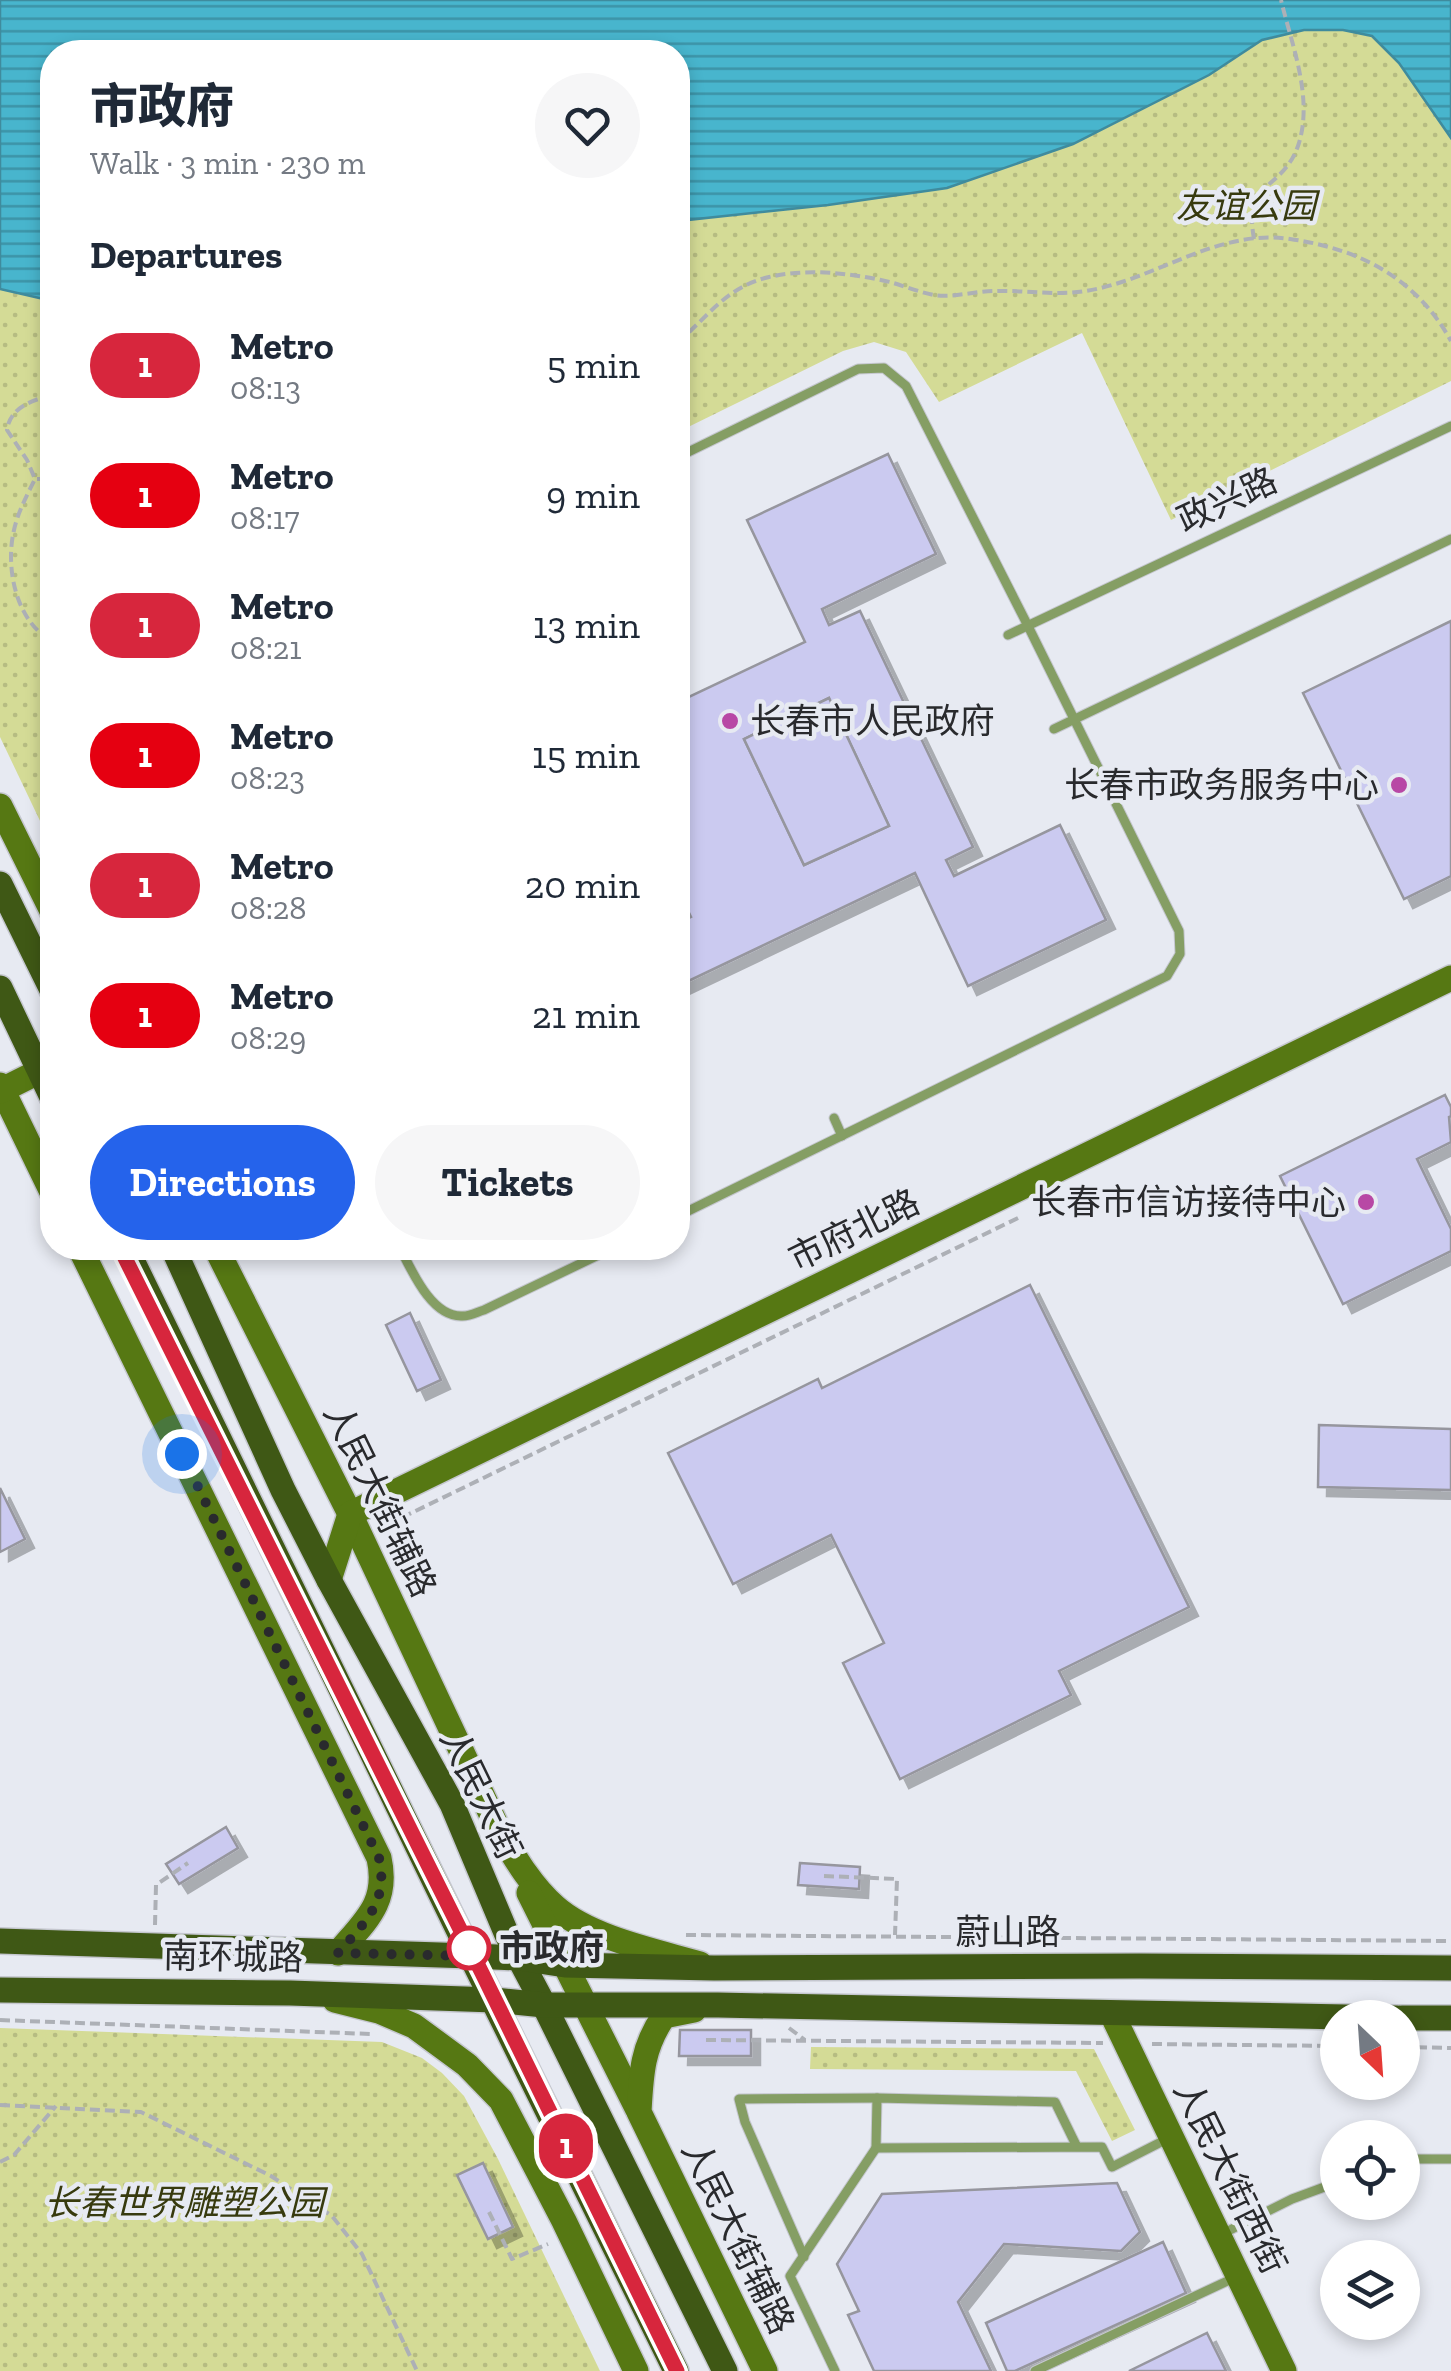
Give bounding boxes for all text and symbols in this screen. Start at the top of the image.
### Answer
button: heart [535,73,640,178]
text: 市政府 [90,78,234,135]
text: Walk · 3 min · 230 m [90,144,365,182]
park label: 友谊公园 [1176,185,1321,227]
text: Departures [90,232,282,278]
text: Metro [230,323,334,369]
text: 5 min [547,342,640,388]
text: 1 [138,344,152,386]
text: 08:13 [230,369,301,407]
text: Metro [230,453,334,499]
street label: 政兴路 [1171,459,1283,541]
text: 9 min [546,472,640,518]
text: 1 [138,474,152,516]
text: 08:17 [230,499,300,537]
text: Metro [230,583,334,629]
text: 13 min [533,602,640,648]
text: 1 [138,604,152,646]
text: 08:21 [230,629,302,667]
place label: 长春市人民政府 [750,700,995,742]
marker: 长春市人民政府 [719,710,741,732]
text: Metro [230,713,334,759]
text: 15 min [532,732,640,778]
text: 1 [138,734,152,776]
text: 08:23 [230,759,305,797]
place label: 长春市政务服务中心 [1064,764,1379,806]
marker: 长春市政务服务中心 [1388,774,1410,796]
text: Metro [230,843,334,889]
text: 20 min [525,862,640,908]
text: 1 [138,864,152,906]
text: 08:28 [230,889,307,927]
text: Metro [230,973,334,1019]
text: 21 min [532,992,640,1038]
text: 1 [138,994,152,1036]
text: 08:29 [230,1019,306,1057]
button: Directions [90,1125,355,1240]
button: Tickets [375,1125,640,1240]
street label: 市府北路 [782,1180,926,1280]
place label: 长春市信访接待中心 [1031,1181,1346,1223]
marker: 长春市信访接待中心 [1355,1191,1377,1213]
street label: 人民大街辅路 [315,1396,445,1604]
your location [157,1429,207,1479]
street label: 人民大街 [431,1722,531,1866]
street label: 蔚山路 [955,1911,1061,1953]
marker: 市政府 [448,1927,490,1969]
place label: 市政府 [499,1927,604,1969]
street label: 南环城路 [163,1935,303,1979]
north arrow [1320,2000,1420,2100]
map controls [1320,2000,1420,2340]
street label: 人民大街西街 [1165,2073,1295,2281]
line badge: 1 [534,2114,598,2178]
button: locate [1320,2120,1420,2220]
text: 1 [559,2125,573,2167]
street label: 人民大街辅路 [673,2133,803,2341]
park label: 长春世界雕塑公园 [44,2182,329,2224]
button: layers [1320,2240,1420,2340]

